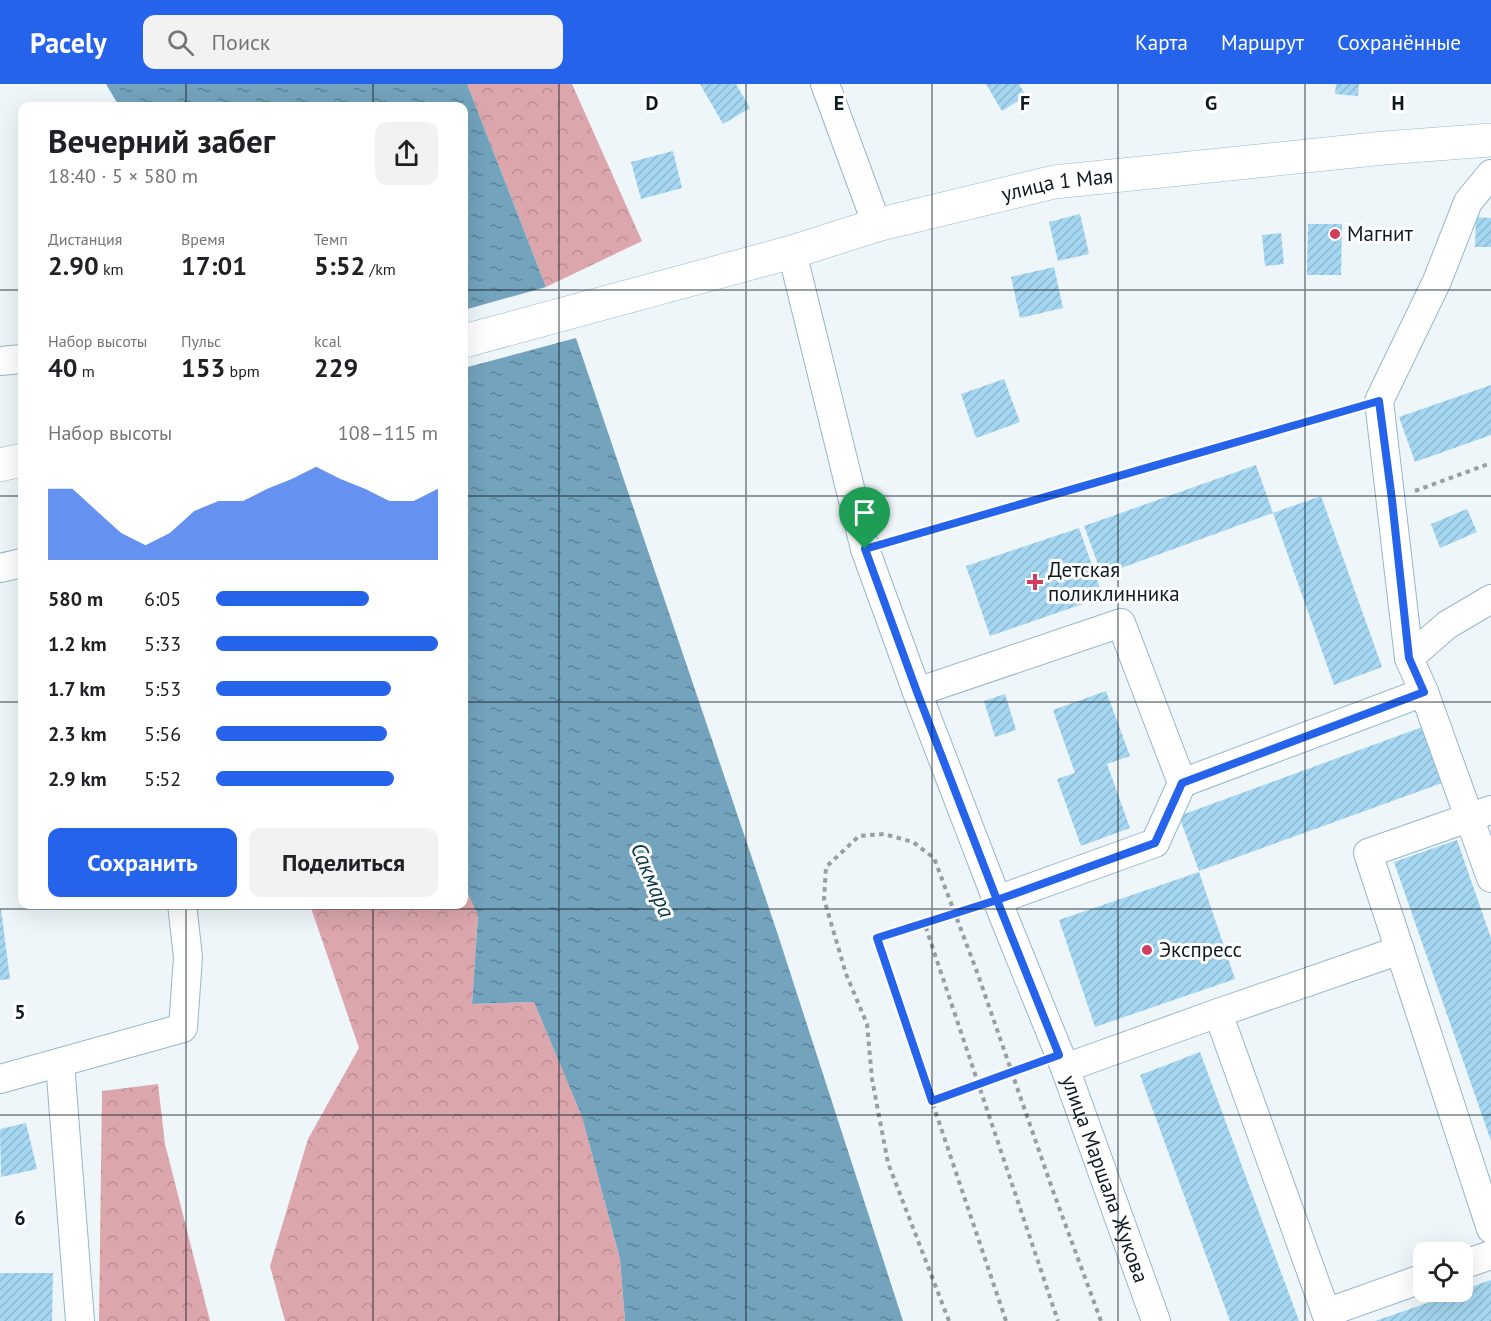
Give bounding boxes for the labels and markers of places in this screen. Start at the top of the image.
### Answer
place label: Магнит [1347,220,1414,247]
marker: Магнит [1328,227,1342,241]
pin [839,487,890,549]
place label: Детская поликлинника [1048,556,1180,607]
marker: Детская поликлинника [1026,573,1044,591]
place label: Экспресс [1159,936,1242,963]
marker: Экспресс [1140,943,1154,957]

